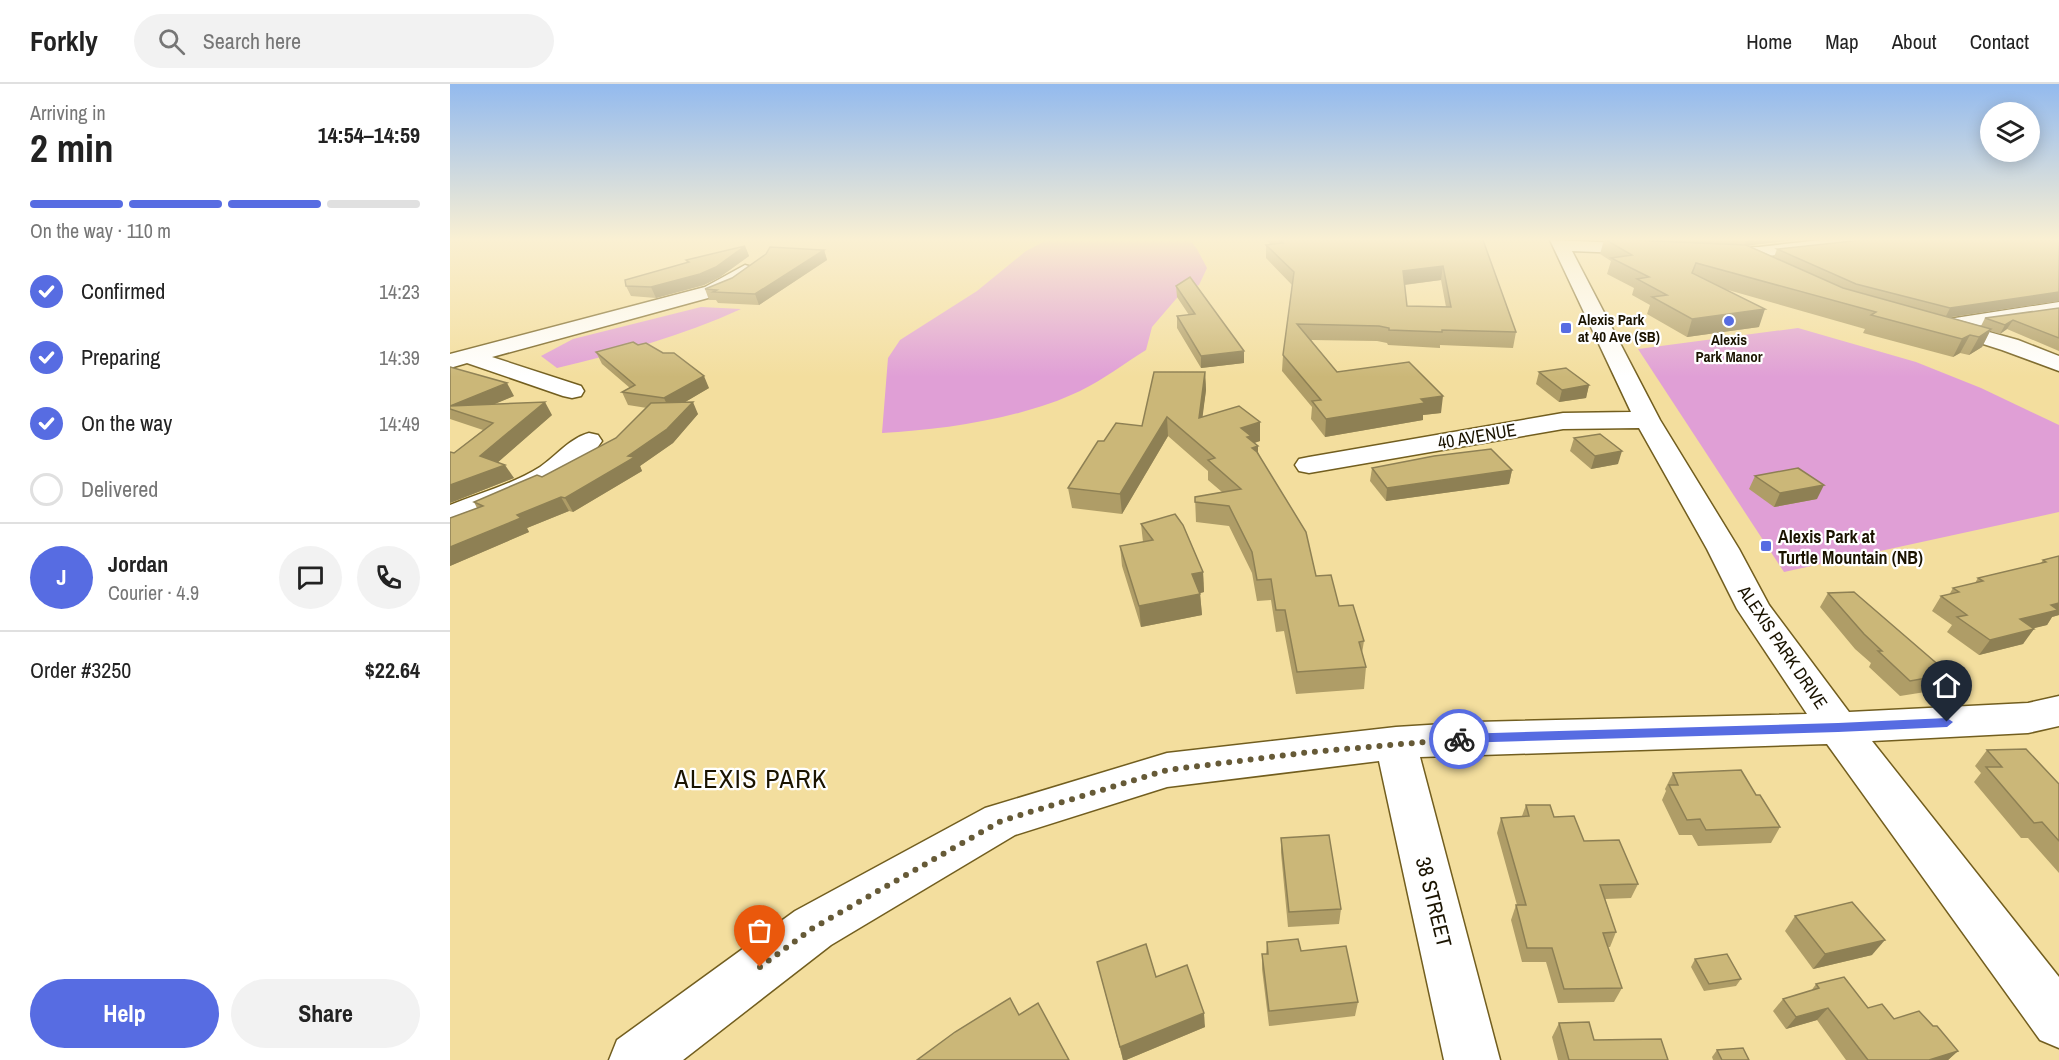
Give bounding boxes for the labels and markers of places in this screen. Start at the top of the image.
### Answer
place label: Alexis Park at 40 Ave (SB) [1578,309,1660,347]
marker: Alexis Park Manor [1722,314,1736,328]
marker: Alexis Park at 40 Ave (SB) [1559,321,1573,335]
place label: Alexis Park Manor [1696,329,1763,367]
place label: Alexis Park at Turtle Mountain (NB) [1778,524,1923,570]
marker: Alexis Park at Turtle Mountain (NB) [1759,539,1773,553]
pin [1921,660,1972,722]
pin [734,905,785,967]

